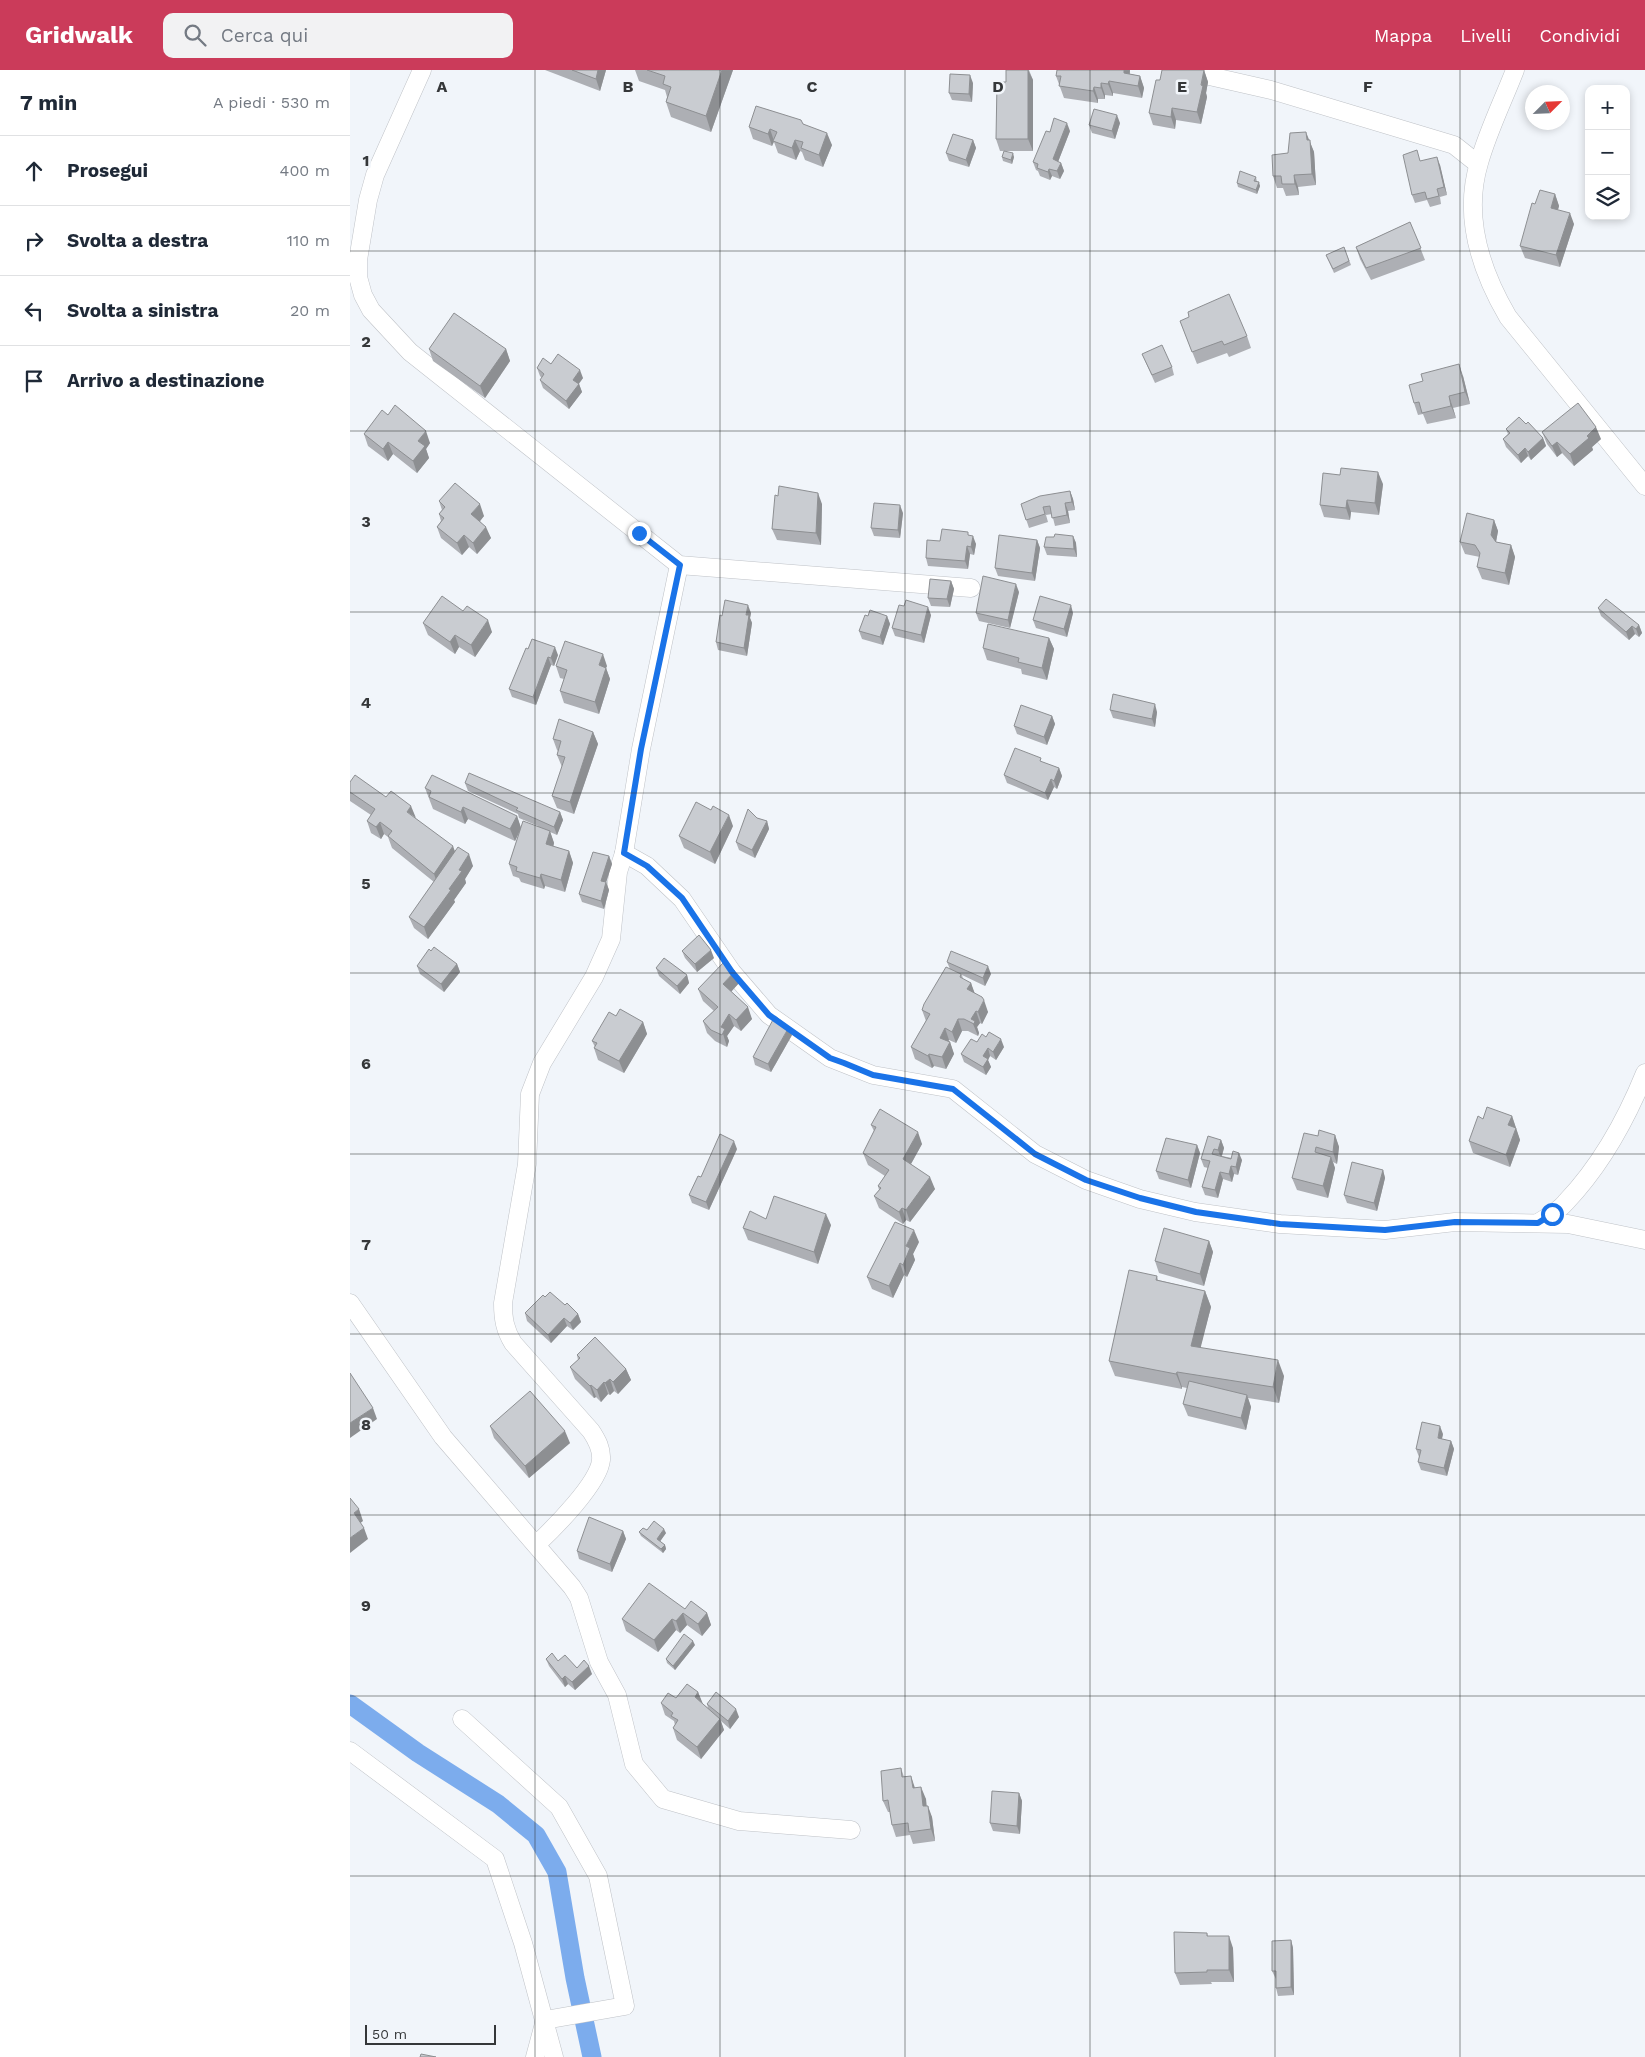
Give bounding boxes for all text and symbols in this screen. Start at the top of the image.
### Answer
search box [163,13,513,58]
text: Gridwalk [25,21,133,49]
icon: search [181,21,209,49]
text: Cerca qui [221,24,308,47]
text: Mappa [1374,25,1432,46]
text: Livelli [1460,25,1511,46]
text: Condividi [1539,25,1620,46]
text: A [437,77,448,96]
text: B [623,77,634,96]
text: C [807,77,818,96]
text: D [992,77,1004,96]
text: E [1177,77,1187,96]
text: F [1363,77,1373,96]
north arrow [1525,85,1570,130]
map controls [1585,85,1630,220]
button: + [1585,85,1630,130]
text: 7 min [20,90,77,115]
text: A piedi · 530 m [213,93,330,112]
button: − [1585,130,1630,175]
text: 1 [363,151,369,170]
icon: ahead [20,157,48,185]
text: Prosegui [67,159,148,182]
text: 400 m [280,161,330,180]
button: layers [1585,175,1630,220]
icon: right [20,227,48,255]
text: Svolta a destra [67,229,208,252]
text: 110 m [287,231,330,250]
icon: left [20,297,48,325]
text: Svolta a sinistra [67,299,218,322]
text: 20 m [290,301,330,320]
text: 2 [361,332,371,351]
icon: arrive [20,367,48,395]
text: Arrivo a destinazione [67,369,264,392]
text: 3 [361,512,371,531]
route end [628,522,651,545]
text: 4 [361,693,371,712]
text: 5 [361,874,371,893]
text: 6 [361,1054,371,1073]
route start [1541,1203,1564,1226]
text: 7 [361,1235,371,1254]
text: 8 [361,1415,371,1434]
text: 9 [361,1596,371,1615]
scale bar [365,2022,496,2045]
text: 50 m [372,2026,407,2042]

